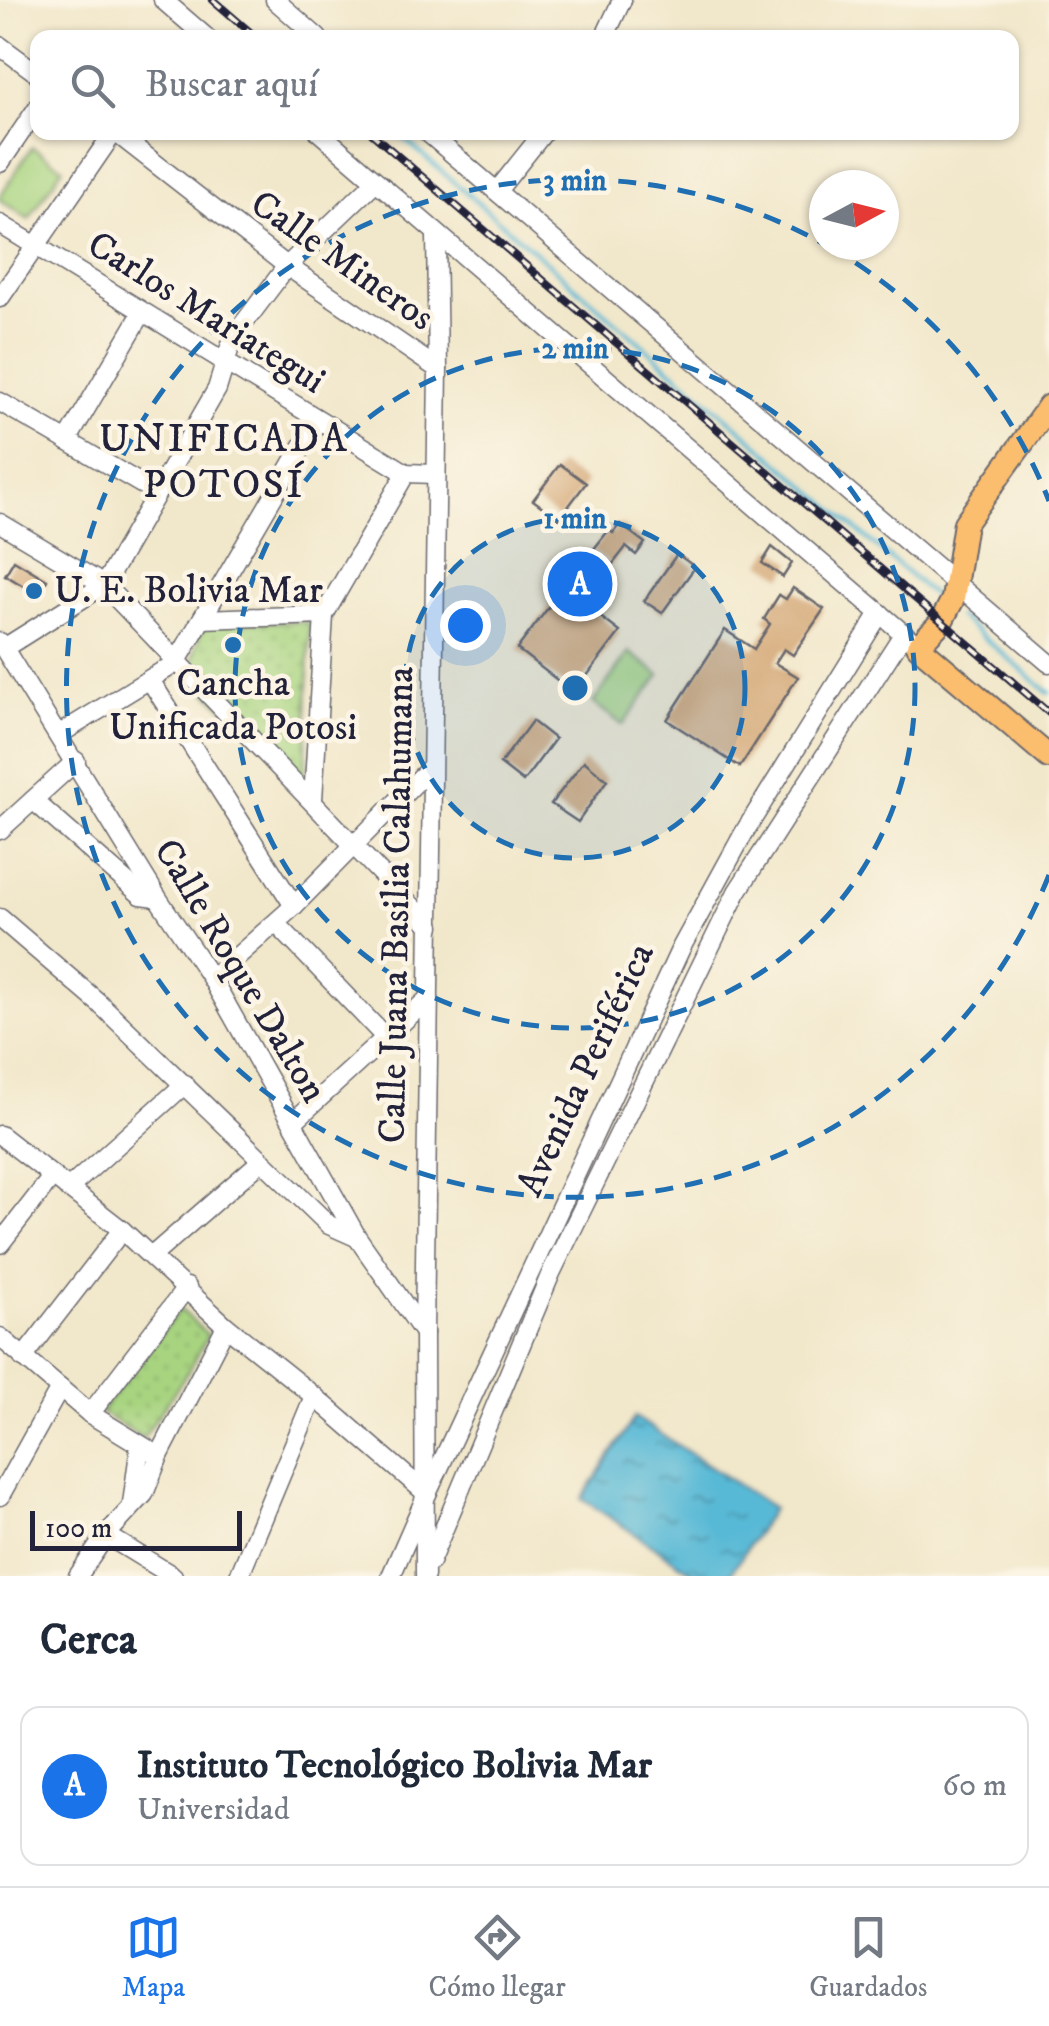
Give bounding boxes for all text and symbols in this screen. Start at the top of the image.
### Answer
search box [30,30,1019,140]
icon: search [65,58,120,113]
text: Buscar aquí [145,61,318,109]
text: 3 min [543,163,607,200]
north arrow [809,170,899,260]
street label: Calle Mineros [241,180,443,342]
street label: Carlos Mariategui [78,221,334,405]
text: 2 min [541,331,609,368]
district label: UNIFICADA POTOSÍ [99,415,349,511]
text: 1 min [543,501,607,538]
pin: A [548,546,612,622]
place label: U. E. Bolivia Mar [54,567,323,615]
marker: U. E. Bolivia Mar [23,580,45,602]
your location [440,600,491,651]
marker: Cancha Unificada Potosi [222,634,244,656]
place label: Cancha Unificada Potosi [109,660,357,752]
street label: Calle Juana Basilia Calahumana [369,666,425,1144]
centre of rings [557,670,593,706]
street label: Calle Roque Dalton [142,831,338,1112]
street label: Avenida Periférica [506,936,666,1204]
scale bar [30,1506,242,1550]
text: 100 m [45,1511,112,1546]
text: Cerca [40,1615,137,1667]
text: Instituto Tecnológico Bolivia Mar [137,1742,652,1790]
text: A [64,1766,85,1806]
text: 60 m [942,1766,1007,1806]
text: Universidad [137,1790,290,1830]
tab: Mapa [122,1910,185,2005]
tab: Cómo llegar [429,1910,566,2005]
tab: Guardados [809,1910,927,2005]

